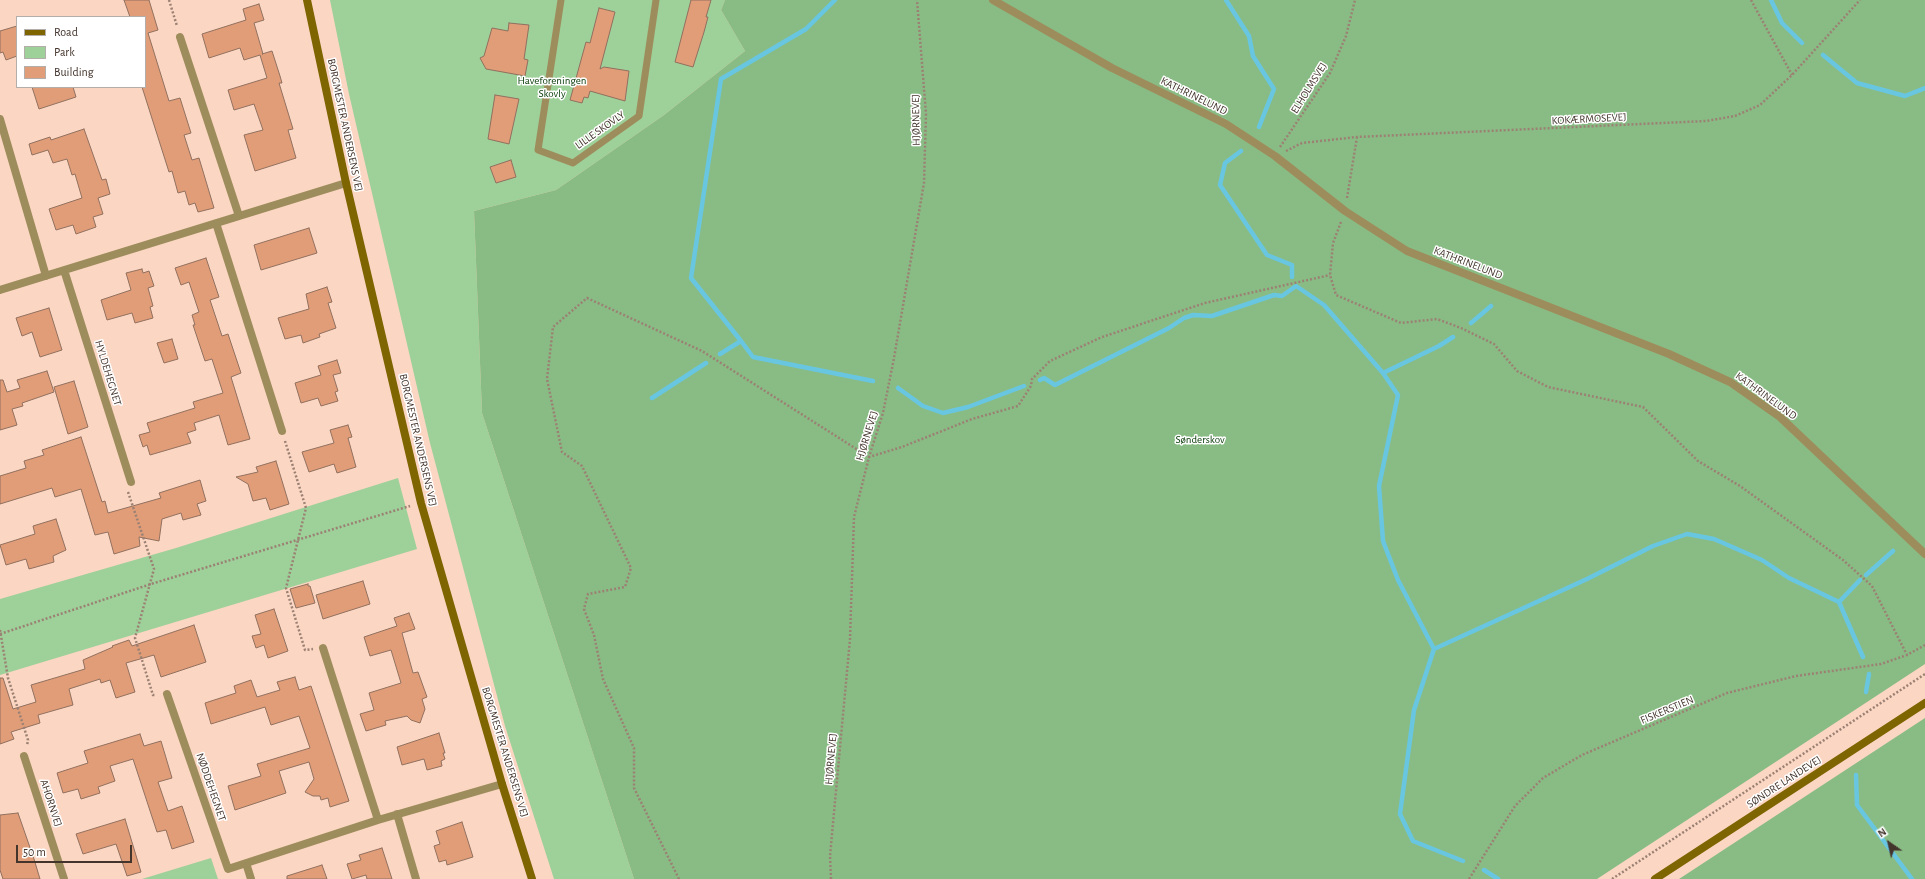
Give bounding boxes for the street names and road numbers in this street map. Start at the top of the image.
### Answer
street label: BORGMESTER ANDERSENS VEJ [324,57,366,193]
street label: ELHOLMSVEJ [1288,60,1330,116]
street label: KATHRINELUND [1158,74,1230,118]
street label: HJØRNEVEJ [909,94,923,146]
street label: LILLE SKOVLY [573,108,627,152]
street label: KOKÆRMOSEVEJ [1551,110,1627,128]
street label: KATHRINELUND [1432,244,1504,282]
street label: HYLDEHEGNET [92,339,124,407]
street label: KATHRINELUND [1733,369,1799,423]
street label: BORGMESTER ANDERSENS VEJ [396,373,440,507]
street label: HJØRNEVEJ [853,409,881,463]
street label: BORGMESTER ANDERSENS VEJ [479,685,531,819]
street label: FISKERSTIEN [1638,693,1696,727]
street label: HJØRNEVEJ [822,733,840,785]
street label: NØDDEHEGNET [193,751,229,823]
street label: SØNDRE LANDEVEJ [1744,753,1824,811]
street label: AHORNVEJ [37,778,65,828]

